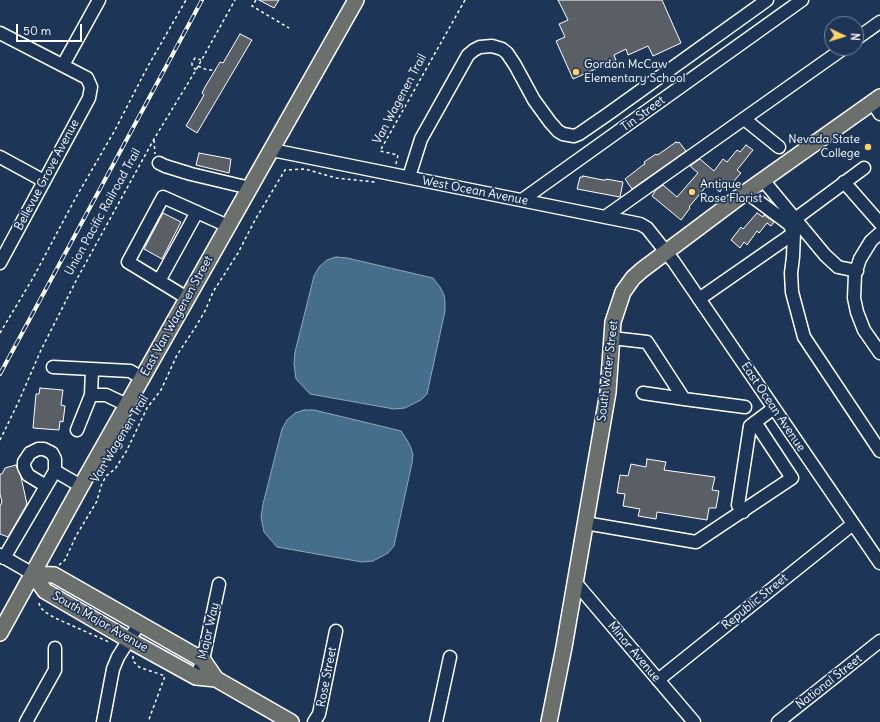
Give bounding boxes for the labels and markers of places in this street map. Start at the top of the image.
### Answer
place label: Gordon McCaw Elementary School [584,58,685,86]
marker: Gordon McCaw Elementary School [571,67,581,77]
place label: Nevada State College [788,133,860,161]
marker: Nevada State College [863,142,873,152]
place label: Antique Rose Florist [700,178,762,206]
marker: Antique Rose Florist [687,187,697,197]

